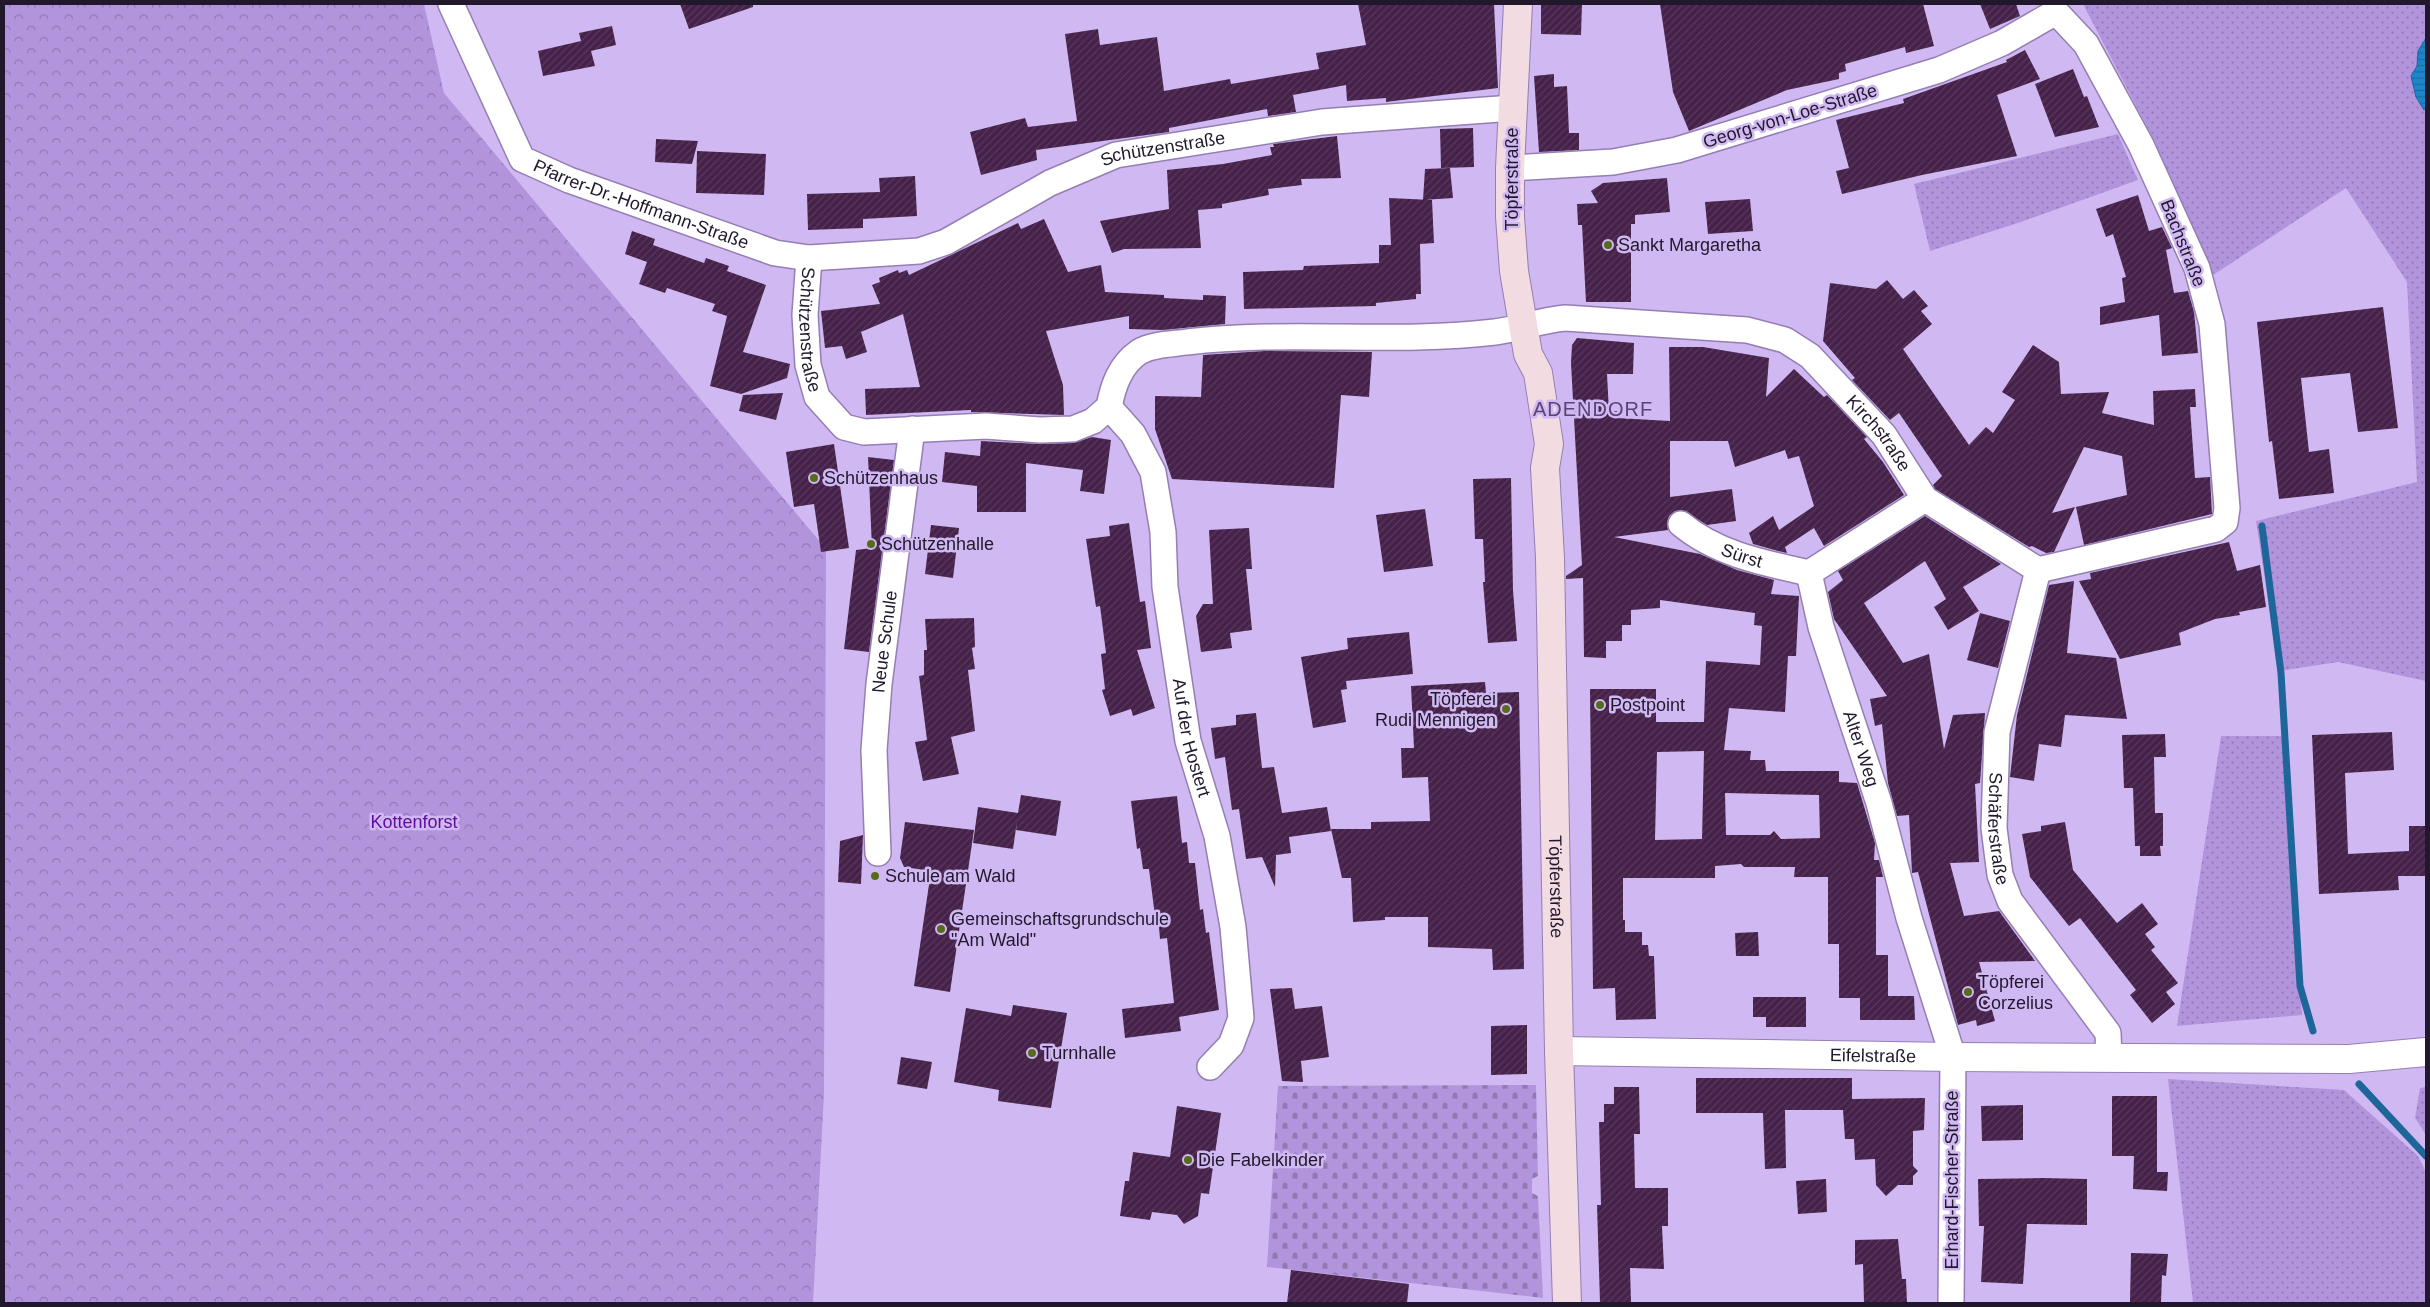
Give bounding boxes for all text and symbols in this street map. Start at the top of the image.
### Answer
street label: Georg-von-Loe-Straße [1700,80,1880,152]
street label: Töpferstraße [1502,127,1522,231]
street label: Schützenstraße [1097,128,1226,170]
street label: Pfarrer-Dr.-Hoffmann-Straße [530,155,751,253]
street label: Bachstraße [2156,197,2210,289]
place label: Sankt Margaretha [1618,235,1762,255]
marker: Sankt Margaretha [1602,239,1614,251]
street label: Schützenstraße [795,266,825,395]
street label: Kirchstraße [1842,391,1915,475]
district label: ADENDORF [1533,398,1653,420]
place label: Schützenhaus [824,468,938,488]
marker: Schützenhaus [808,472,820,484]
place label: Schützenhalle [881,534,994,554]
marker: Schützenhalle [865,538,877,550]
street label: Sürst [1718,539,1764,572]
street label: Neue Schule [868,589,901,694]
street label: Auf der Hostert [1169,677,1214,799]
place label: Töpferei Rudi Mennigen [1375,689,1496,730]
place label: Postpoint [1610,695,1685,715]
marker: Postpoint [1594,699,1606,711]
marker: Töpferei Rudi Mennigen [1500,703,1512,715]
street label: Alter Weg [1839,708,1883,789]
street label: Schäferstraße [1984,772,2013,888]
park label: Kottenforst [370,812,458,832]
street label: Töpferstraße [1545,835,1567,938]
place label: Schule am Wald [885,866,1015,886]
marker: Schule am Wald [869,870,881,882]
place label: Gemeinschaftsgrundschule "Am Wald" [951,909,1169,950]
marker: Gemeinschaftsgrundschule "Am Wald" [935,923,947,935]
place label: Töpferei Corzelius [1978,972,2053,1013]
marker: Töpferei Corzelius [1962,986,1974,998]
place label: Turnhalle [1042,1043,1116,1063]
street label: Eifelstraße [1830,1045,1916,1066]
marker: Turnhalle [1026,1047,1038,1059]
street label: Erhard-Fischer-Straße [1942,1090,1962,1270]
place label: Die Fabelkinder [1198,1150,1324,1170]
marker: Die Fabelkinder [1182,1154,1194,1166]

